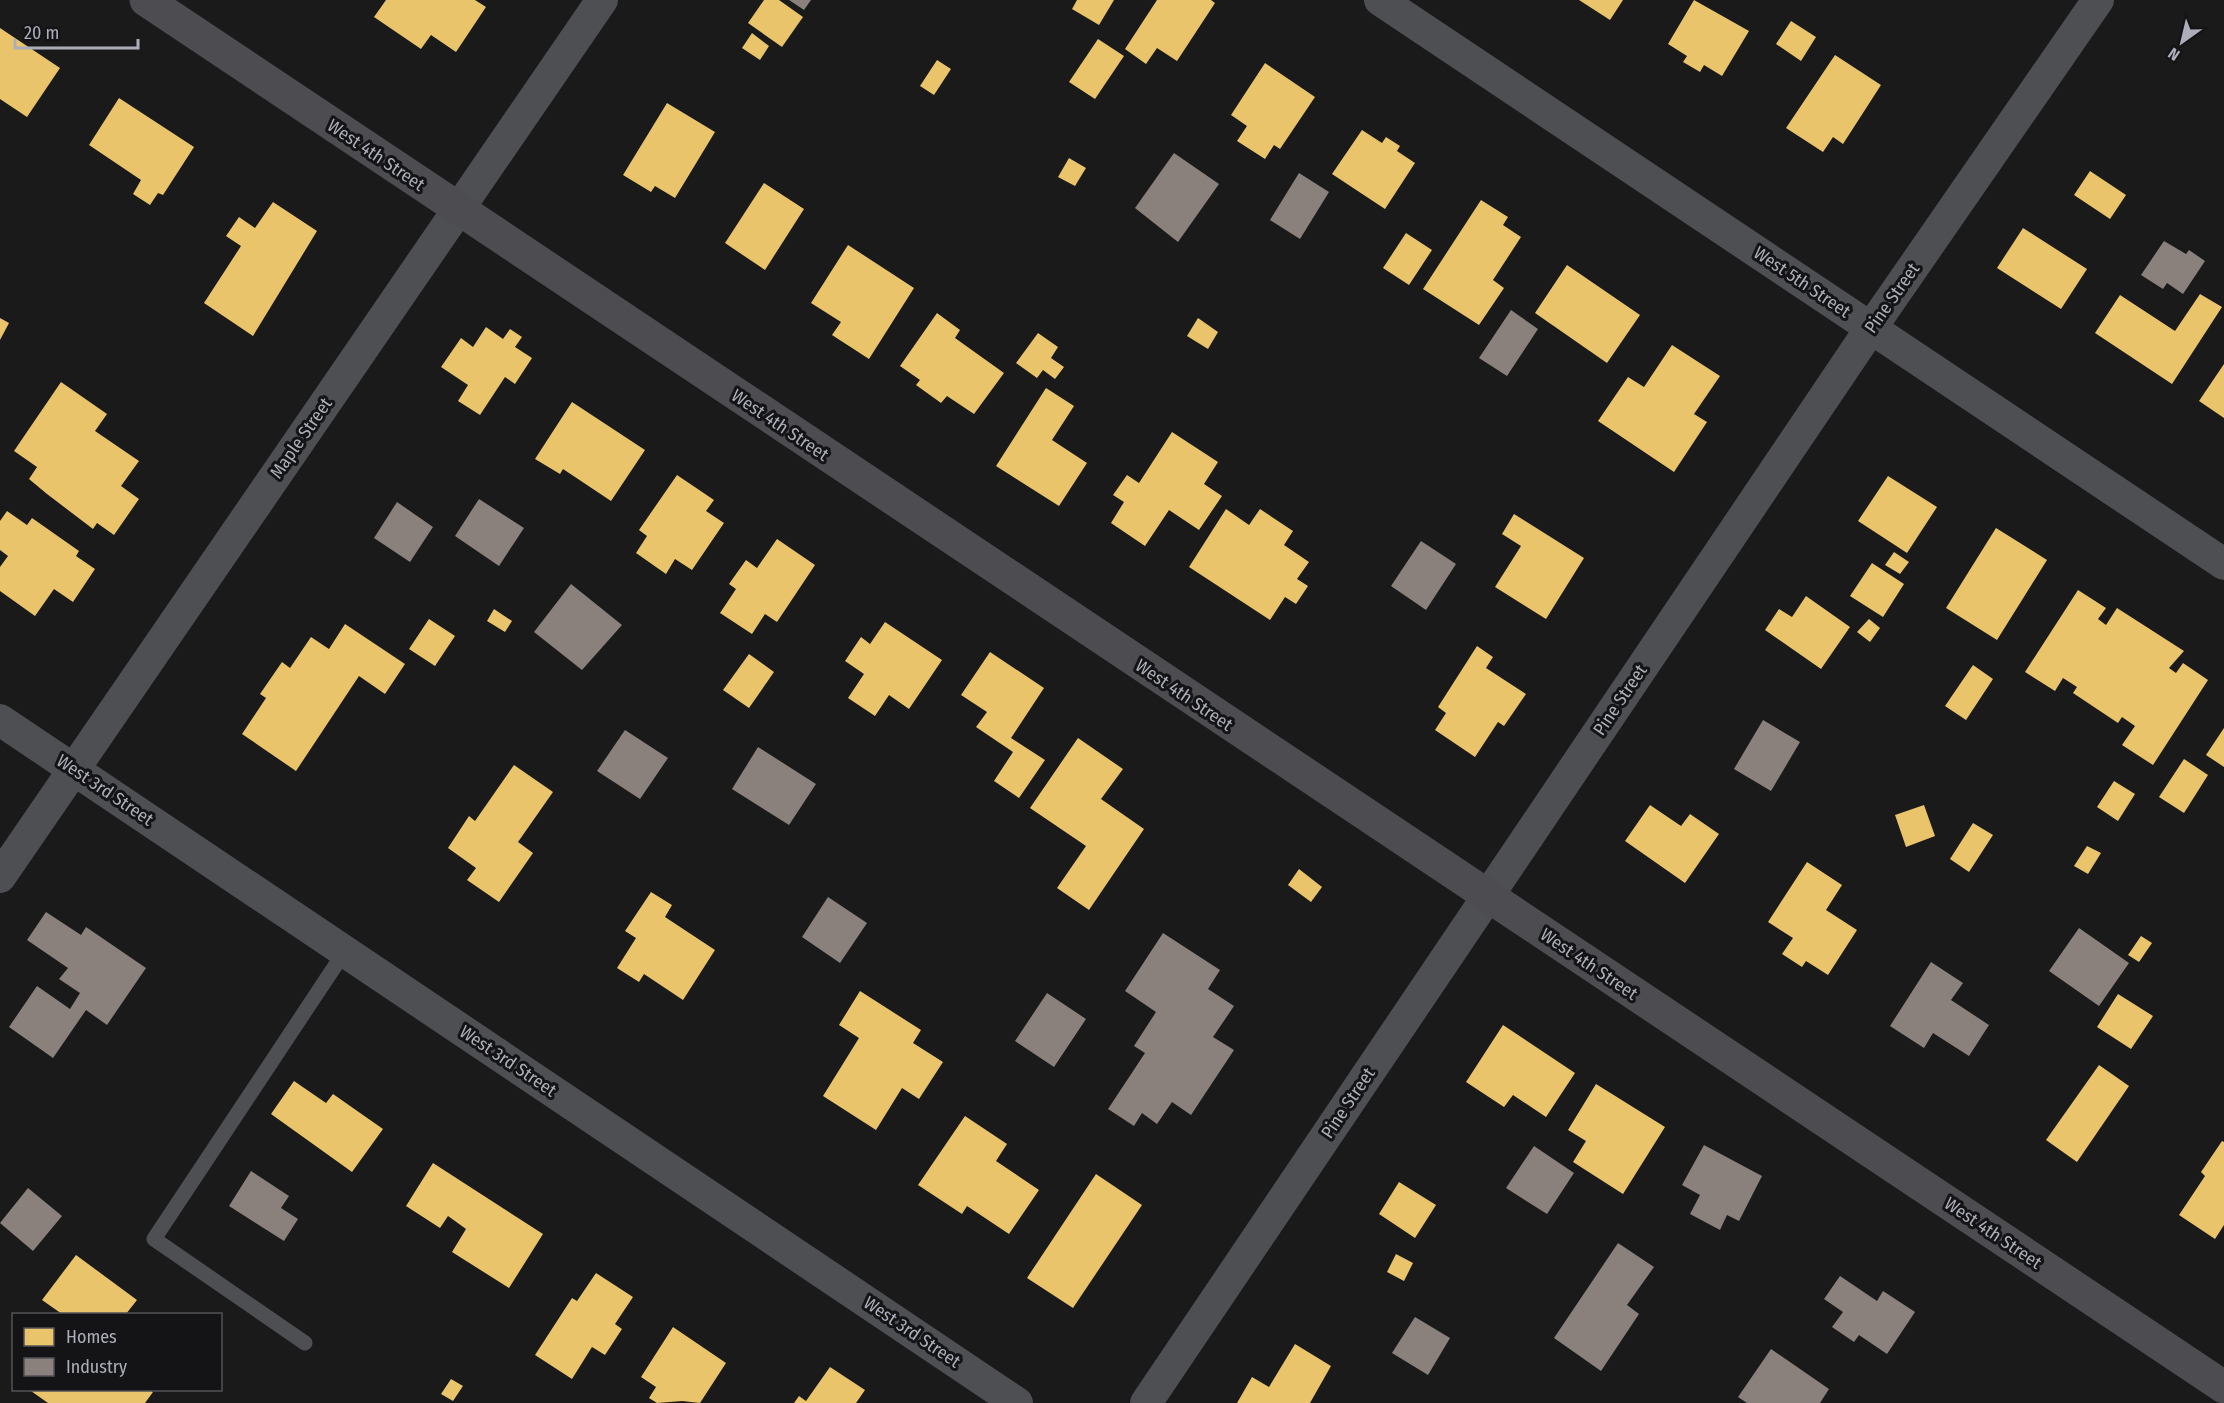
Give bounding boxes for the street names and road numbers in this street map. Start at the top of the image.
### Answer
street label: West 4th Street [323,114,429,196]
street label: West 5th Street [1749,242,1855,322]
street label: Pine Street [1860,258,1924,337]
street label: West 4th Street [727,384,833,466]
street label: Maple Street [265,393,337,483]
street label: West 4th Street [1131,654,1237,736]
street label: Pine Street [1588,660,1652,740]
street label: West 3rd Street [52,750,158,831]
street label: West 4th Street [1536,923,1642,1005]
street label: West 3rd Street [455,1021,561,1102]
street label: Pine Street [1316,1063,1380,1143]
street label: West 4th Street [1940,1192,2046,1274]
street label: West 3rd Street [859,1292,965,1373]

